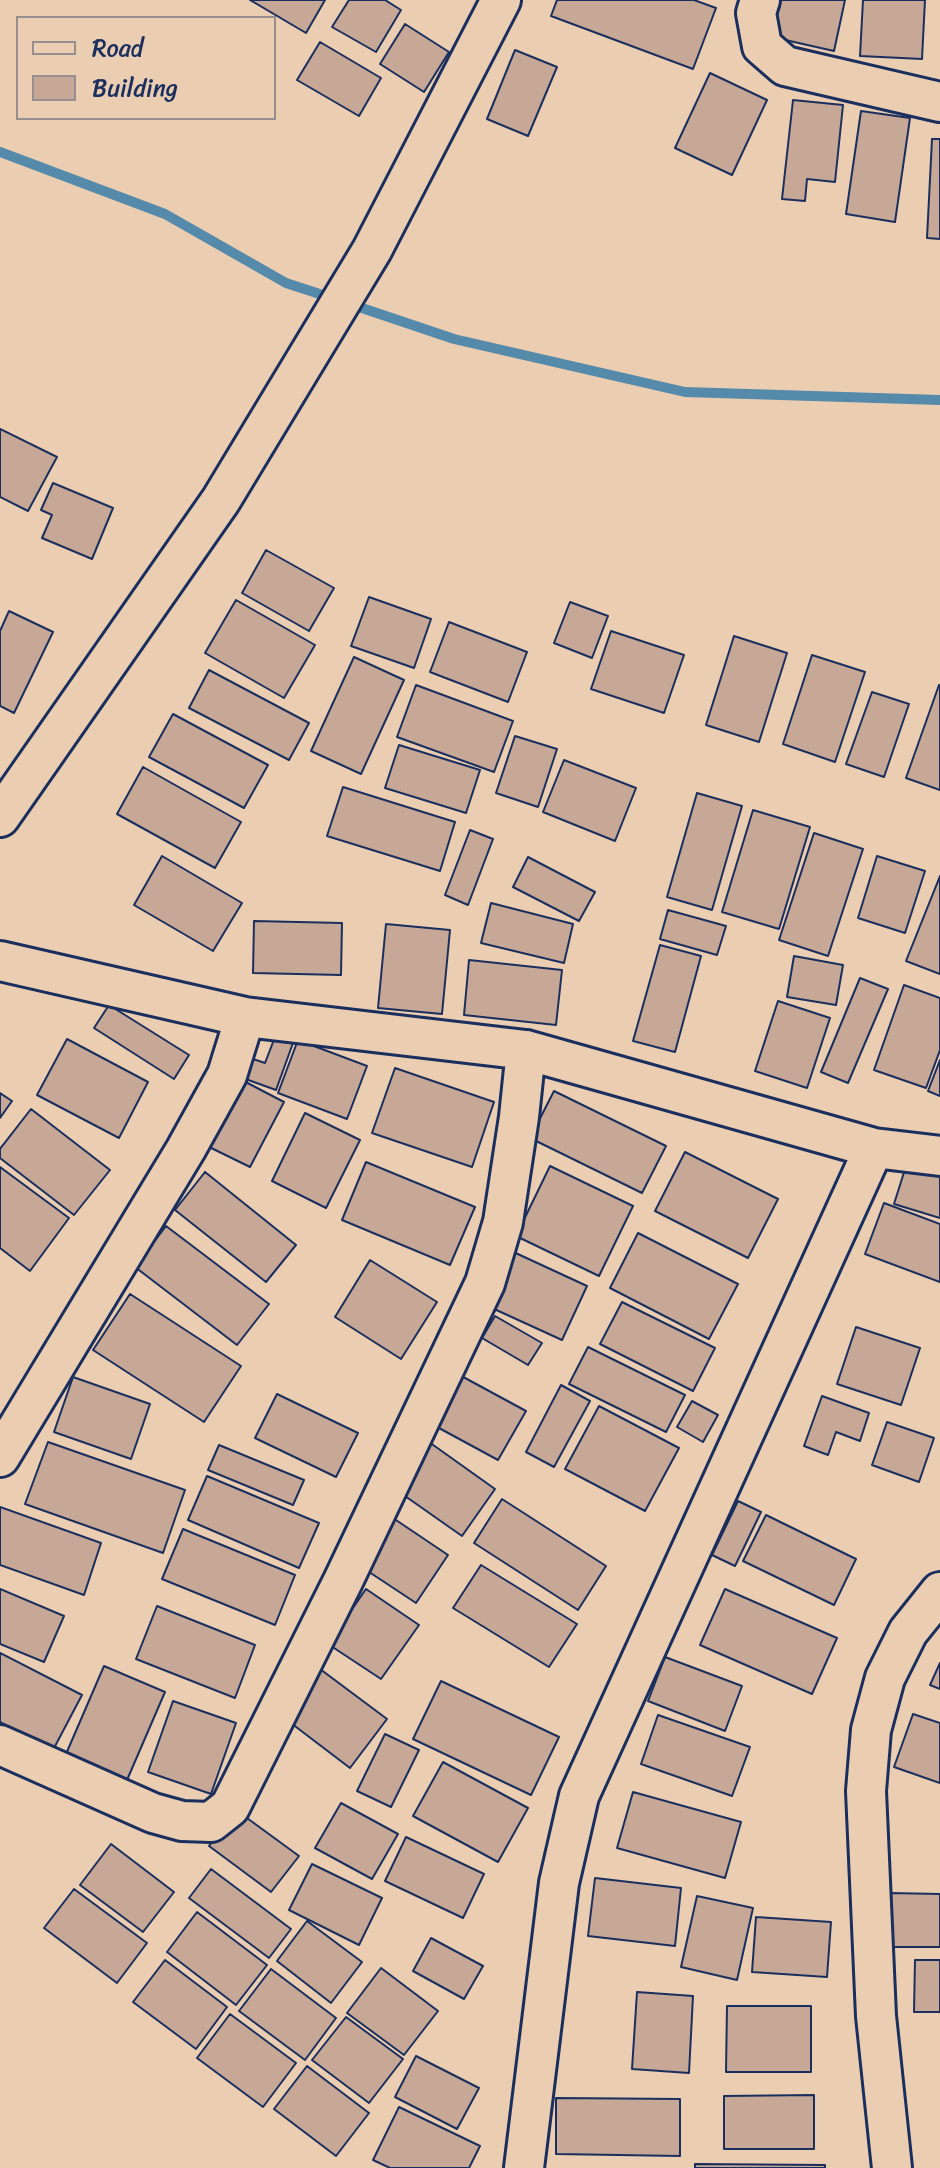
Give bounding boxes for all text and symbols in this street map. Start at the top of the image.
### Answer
legend [16,16,276,120]
text: Road [92,27,143,69]
text: Building [92,67,178,109]

